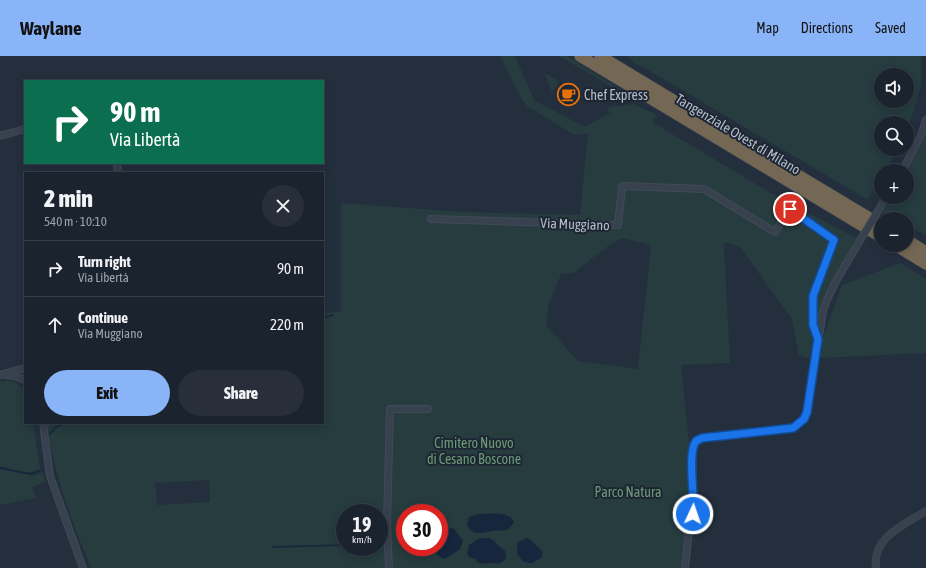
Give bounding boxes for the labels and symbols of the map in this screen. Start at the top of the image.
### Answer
cafe icon: Chef Express [555,82,581,108]
place label: Chef Express [584,87,648,103]
street label: Tangenziale Ovest di Milano [673,90,803,178]
pin [773,192,807,226]
street label: Via Muggiano [540,215,610,233]
park label: Cimitero Nuovo di Cesano Boscone [427,435,521,467]
park label: Parco Natura [595,484,661,500]
position arrow [672,493,714,535]
speed limit sign: 30 [396,504,448,556]

